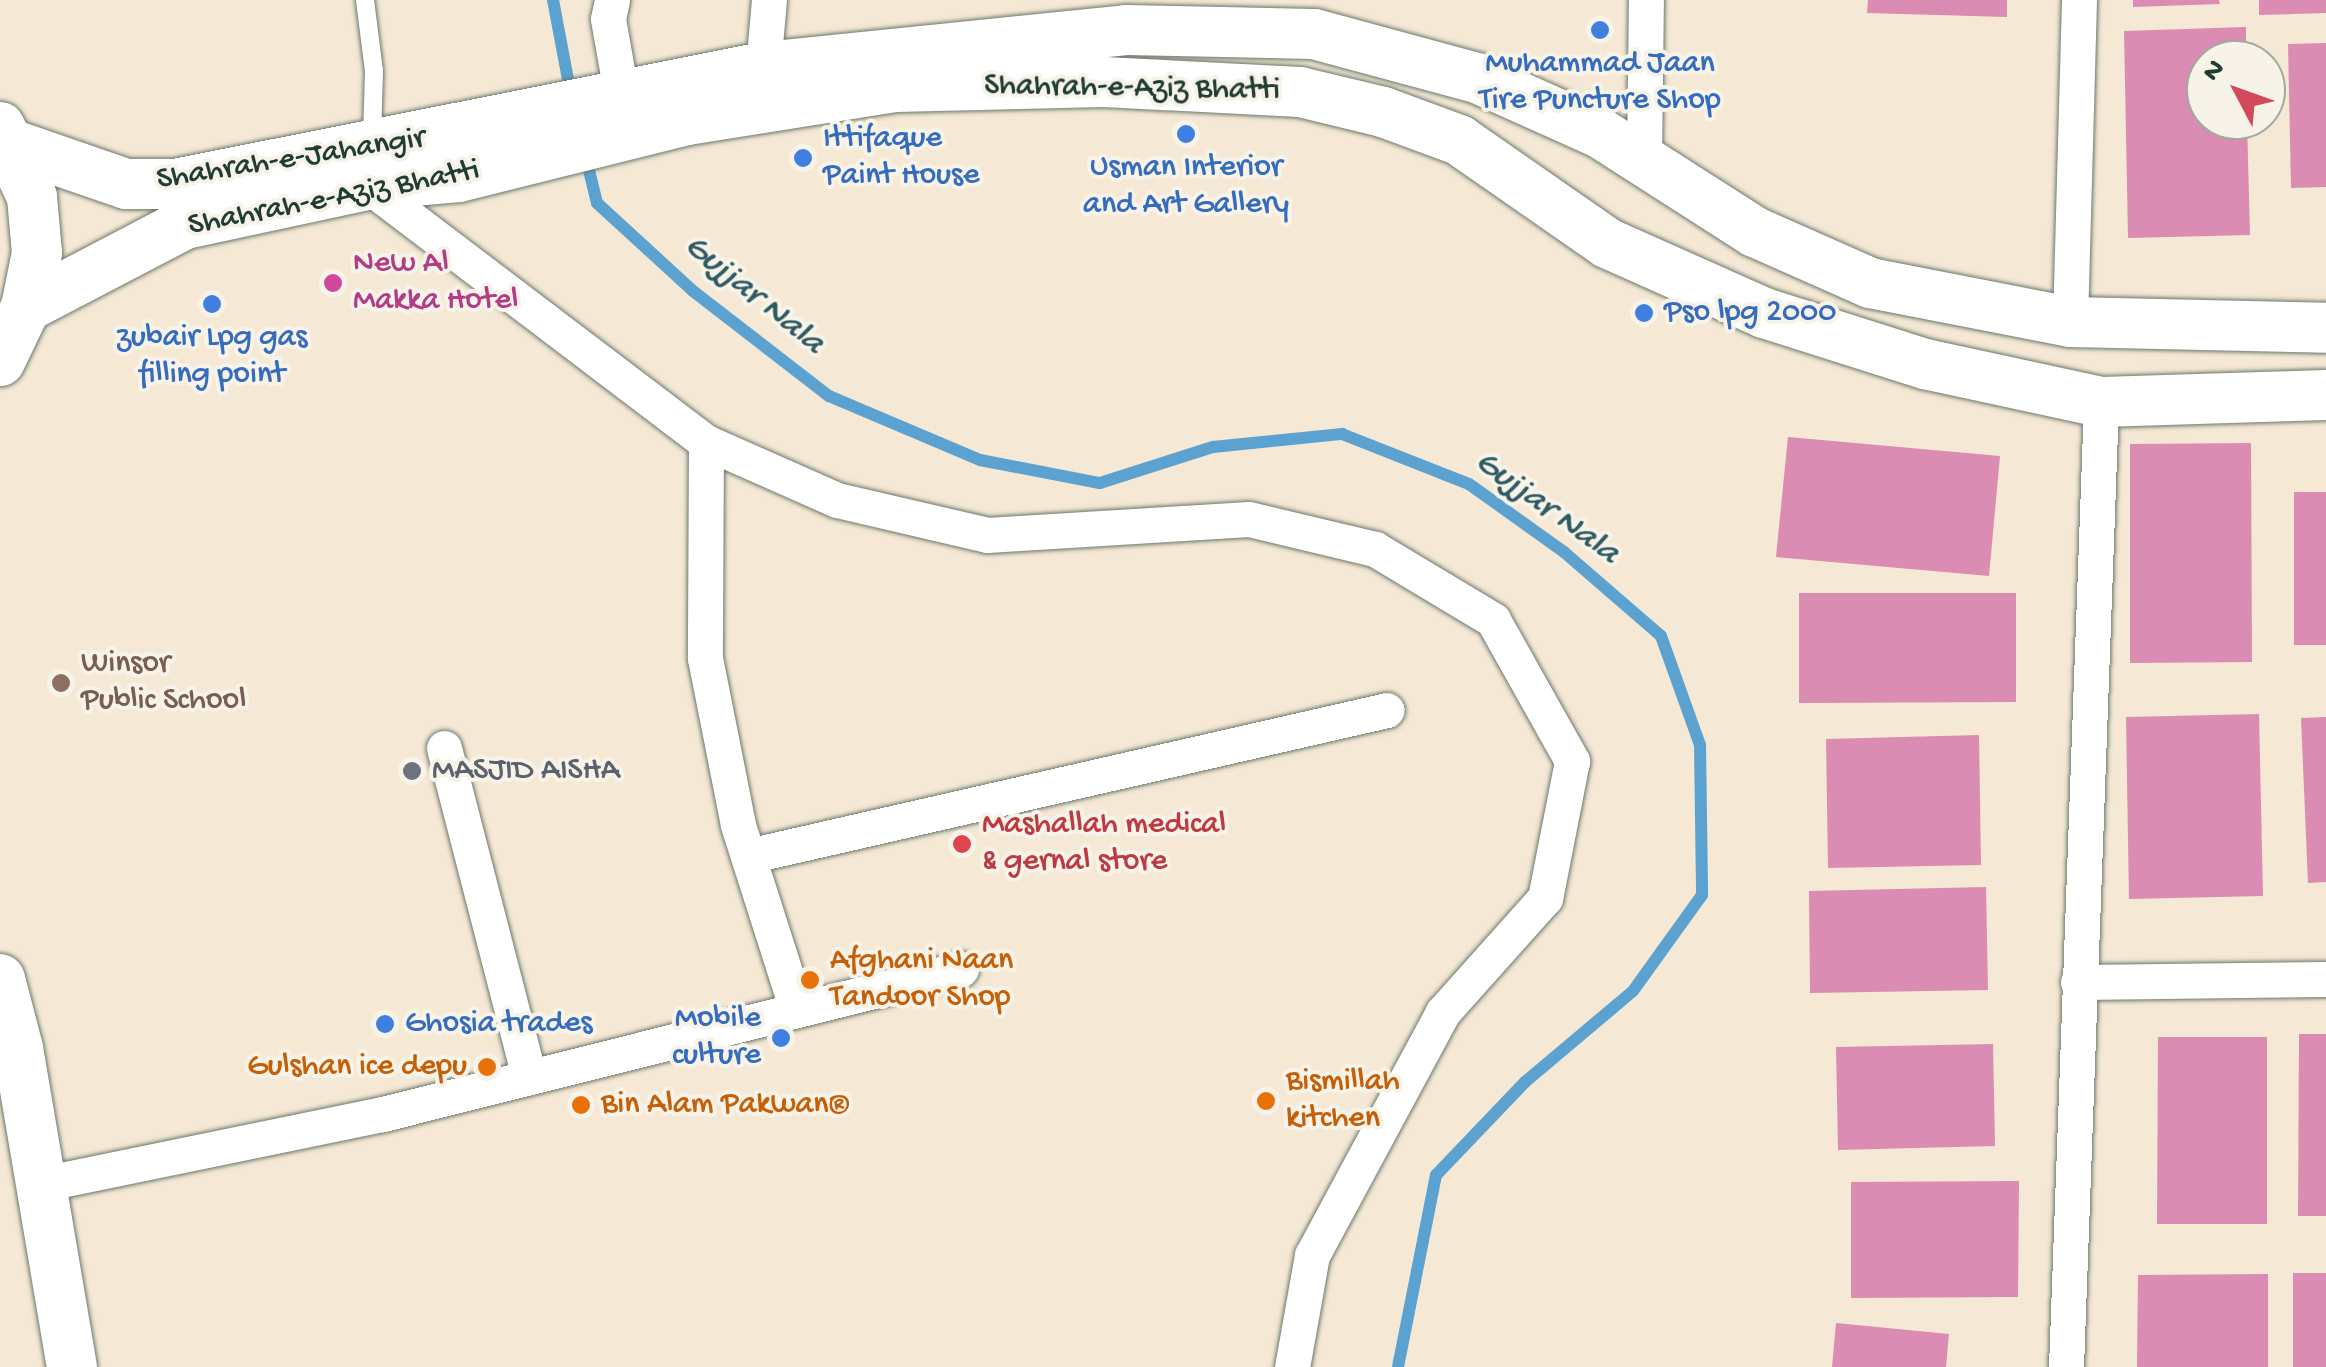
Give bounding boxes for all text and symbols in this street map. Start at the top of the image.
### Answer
marker: Muhammad Jaan Tire Puncture Shop [1589,19,1611,41]
north arrow [2186,40,2286,140]
place label: Muhammad Jaan Tire Puncture Shop [1479,46,1721,121]
text: N [2196,54,2233,89]
street label: Shahrah-e-Aziz Bhatti [984,67,1280,111]
street label: Shahrah-e-Jahangir [154,120,428,200]
place label: Ittifaque Paint House [823,121,979,196]
marker: Usman Interior and Art Gallery [1175,123,1197,145]
marker: Ittifaque Paint House [792,147,814,169]
place label: Usman Interior and Art Gallery [1083,150,1289,225]
street label: Shahrah-e-Aziz Bhatti [185,152,483,246]
water label: Gujjar Nala [674,227,832,365]
place label: New Al Makka Hotel [353,246,518,321]
marker: New Al Makka Hotel [322,272,344,294]
marker: zubair Lpg gas filling point [201,293,223,315]
place label: Pso lpg 2000 [1664,294,1836,332]
marker: Pso lpg 2000 [1633,302,1655,324]
place label: zubair Lpg gas filling point [117,320,307,395]
water label: Gujjar Nala [1466,443,1626,575]
place label: Winsor Public School [81,646,246,721]
marker: Winsor Public School [50,672,72,694]
place label: MASJID AISHA [432,752,620,790]
marker: MASJID AISHA [401,760,423,782]
place label: Mashallah medical & gernal store [982,807,1226,882]
marker: Mashallah medical & gernal store [951,833,973,855]
place label: Afghani Naan Tandoor Shop [830,943,1013,1018]
marker: Afghani Naan Tandoor Shop [799,969,821,991]
place label: Mobile culture [672,1001,761,1076]
place label: Ghosia trades [405,1005,592,1043]
marker: Ghosia trades [374,1013,396,1035]
marker: Mobile culture [770,1027,792,1049]
place label: Gulshan ice depu [247,1048,467,1086]
marker: Gulshan ice depu [476,1056,498,1078]
place label: Bismillah kitchen [1286,1064,1400,1139]
place label: Bin Alam Pakwan® [601,1086,850,1124]
marker: Bismillah kitchen [1255,1090,1277,1112]
marker: Bin Alam Pakwan® [570,1094,592,1116]

